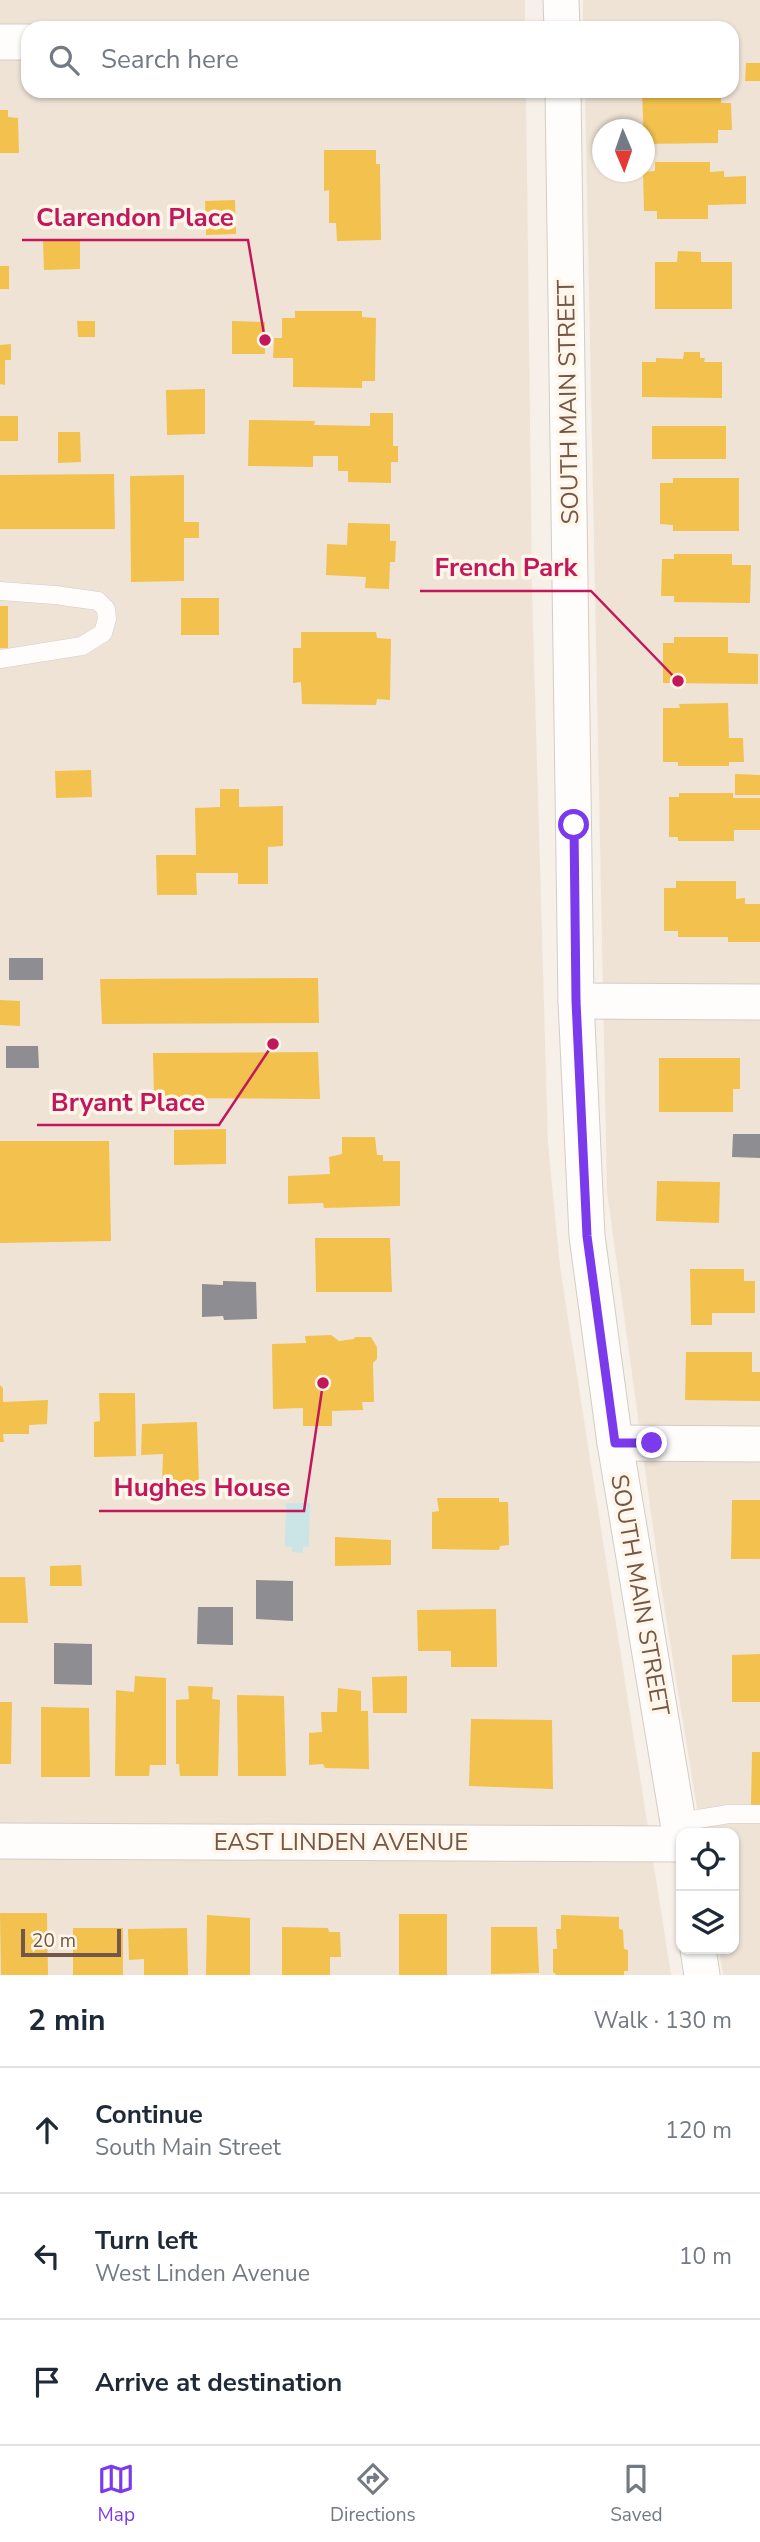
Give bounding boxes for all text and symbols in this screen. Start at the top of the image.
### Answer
search box [21,21,739,98]
icon: search [45,41,83,79]
text: Search here [101,42,239,77]
north arrow [592,119,655,182]
callout: Clarendon Place [22,193,248,240]
text: Clarendon Place [36,200,234,235]
street label: SOUTH MAIN STREET [550,279,586,525]
callout: French Park [420,544,591,591]
text: French Park [435,550,578,585]
route start [558,809,589,840]
callout: Bryant Place [37,1078,219,1125]
text: Bryant Place [51,1085,205,1120]
route end [636,1427,667,1458]
callout: Hughes House [99,1464,304,1511]
text: Hughes House [114,1470,290,1505]
street label: SOUTH MAIN STREET [603,1472,677,1719]
street label: EAST LINDEN AVENUE [214,1826,468,1858]
map controls [676,1828,739,1954]
button: locate [676,1828,739,1891]
button: layers [676,1891,739,1954]
scale bar [21,1926,121,1958]
text: 20 m [32,1928,76,1954]
text: 2 min [28,2000,106,2041]
text: Walk · 130 m [593,2005,732,2036]
text: Continue [95,2097,203,2132]
icon: ahead [28,2111,66,2149]
text: 120 m [665,2115,732,2146]
text: South Main Street [95,2132,281,2163]
text: Turn left [95,2223,198,2258]
icon: left [28,2237,66,2275]
text: 10 m [679,2241,732,2272]
text: West Linden Avenue [95,2258,310,2289]
icon: arrive [28,2363,66,2401]
text: Arrive at destination [95,2365,342,2400]
tab: Map [97,2460,135,2528]
tab: Directions [330,2460,416,2528]
tab: Saved [610,2460,663,2528]

